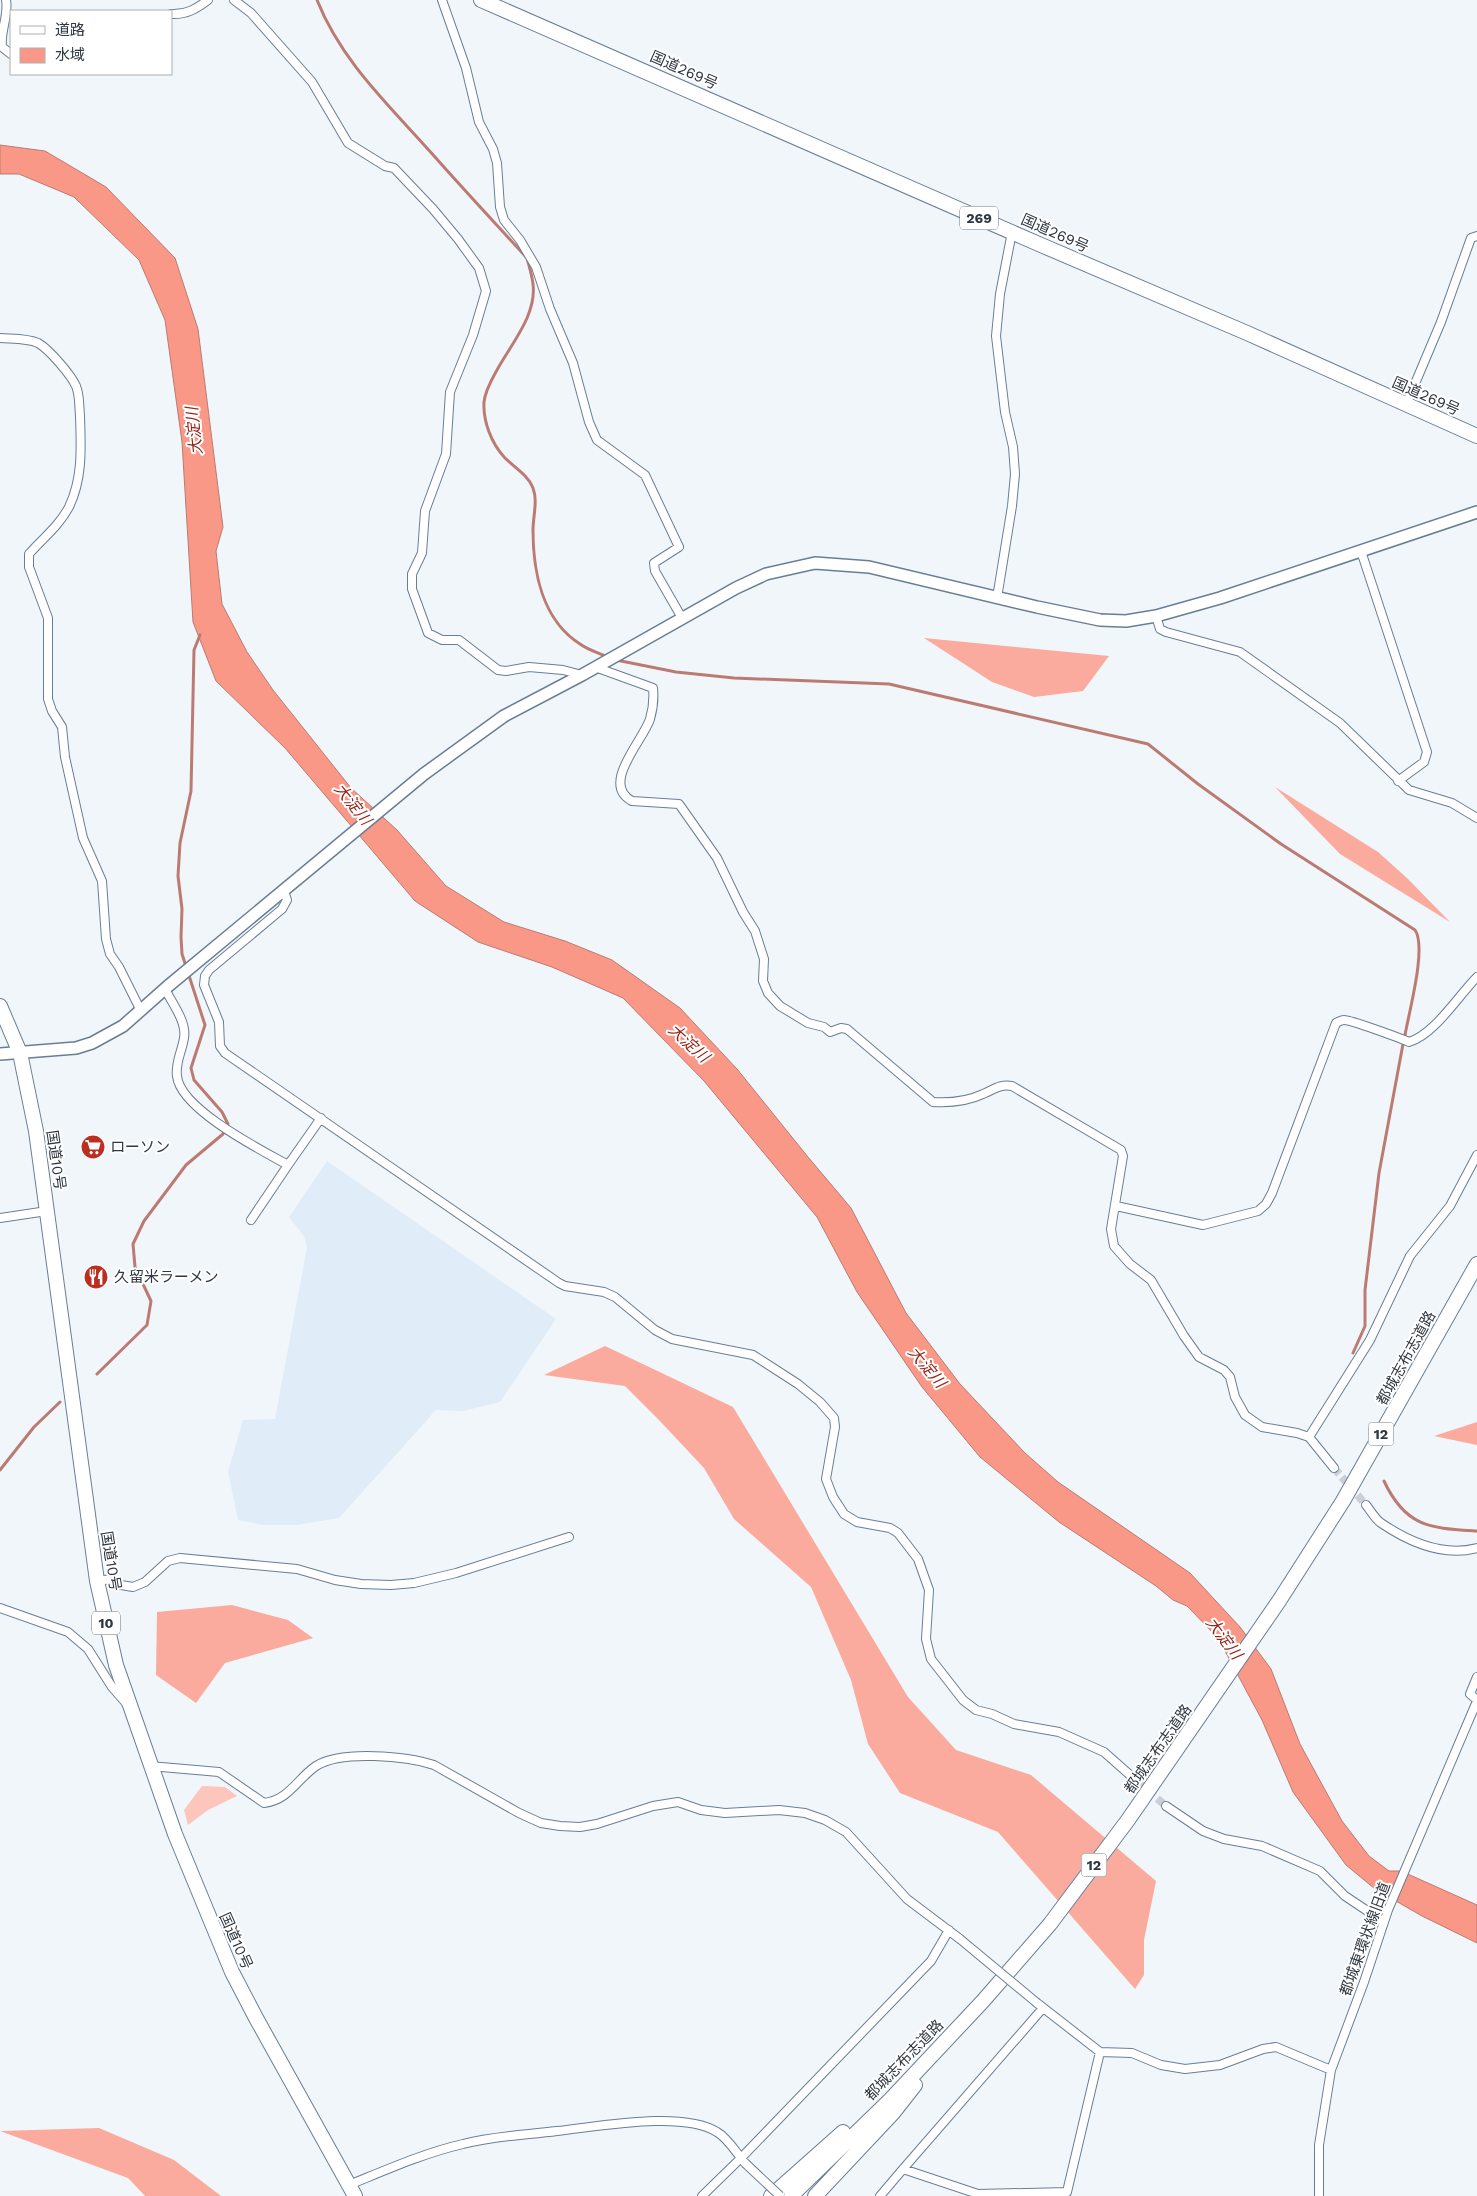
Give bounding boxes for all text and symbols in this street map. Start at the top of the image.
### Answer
legend [10,10,172,75]
text: 道路 [55,21,85,39]
text: 水域 [55,46,85,64]
street label: 国道269号 [647,47,721,93]
road number: 269 [960,207,998,230]
street label: 国道269号 [1018,210,1092,256]
street label: 国道269号 [1389,373,1463,419]
water label: 大淀川 [182,404,206,456]
water label: 大淀川 [331,779,377,830]
water label: 大淀川 [665,1020,715,1067]
street label: 国道10号 [43,1129,69,1191]
supermarket icon: ローソン [80,1134,106,1160]
place label: ローソン [110,1138,170,1156]
restaurant icon: 久留米ラーメン [83,1264,109,1290]
place label: 久留米ラーメン [114,1268,218,1286]
street label: 都城志布志道路 [1373,1308,1439,1408]
water label: 大淀川 [904,1343,951,1393]
road number: 12 [1368,1422,1394,1446]
street label: 国道10号 [97,1530,125,1592]
road number: 10 [92,1612,120,1635]
water label: 大淀川 [1202,1613,1247,1664]
street label: 都城志布志道路 [1121,1701,1195,1797]
road number: 12 [1082,1854,1106,1876]
street label: 都城東環状線旧道 [1336,1880,1394,1998]
street label: 国道10号 [216,1910,256,1972]
street label: 都城志布志道路 [861,2016,947,2104]

